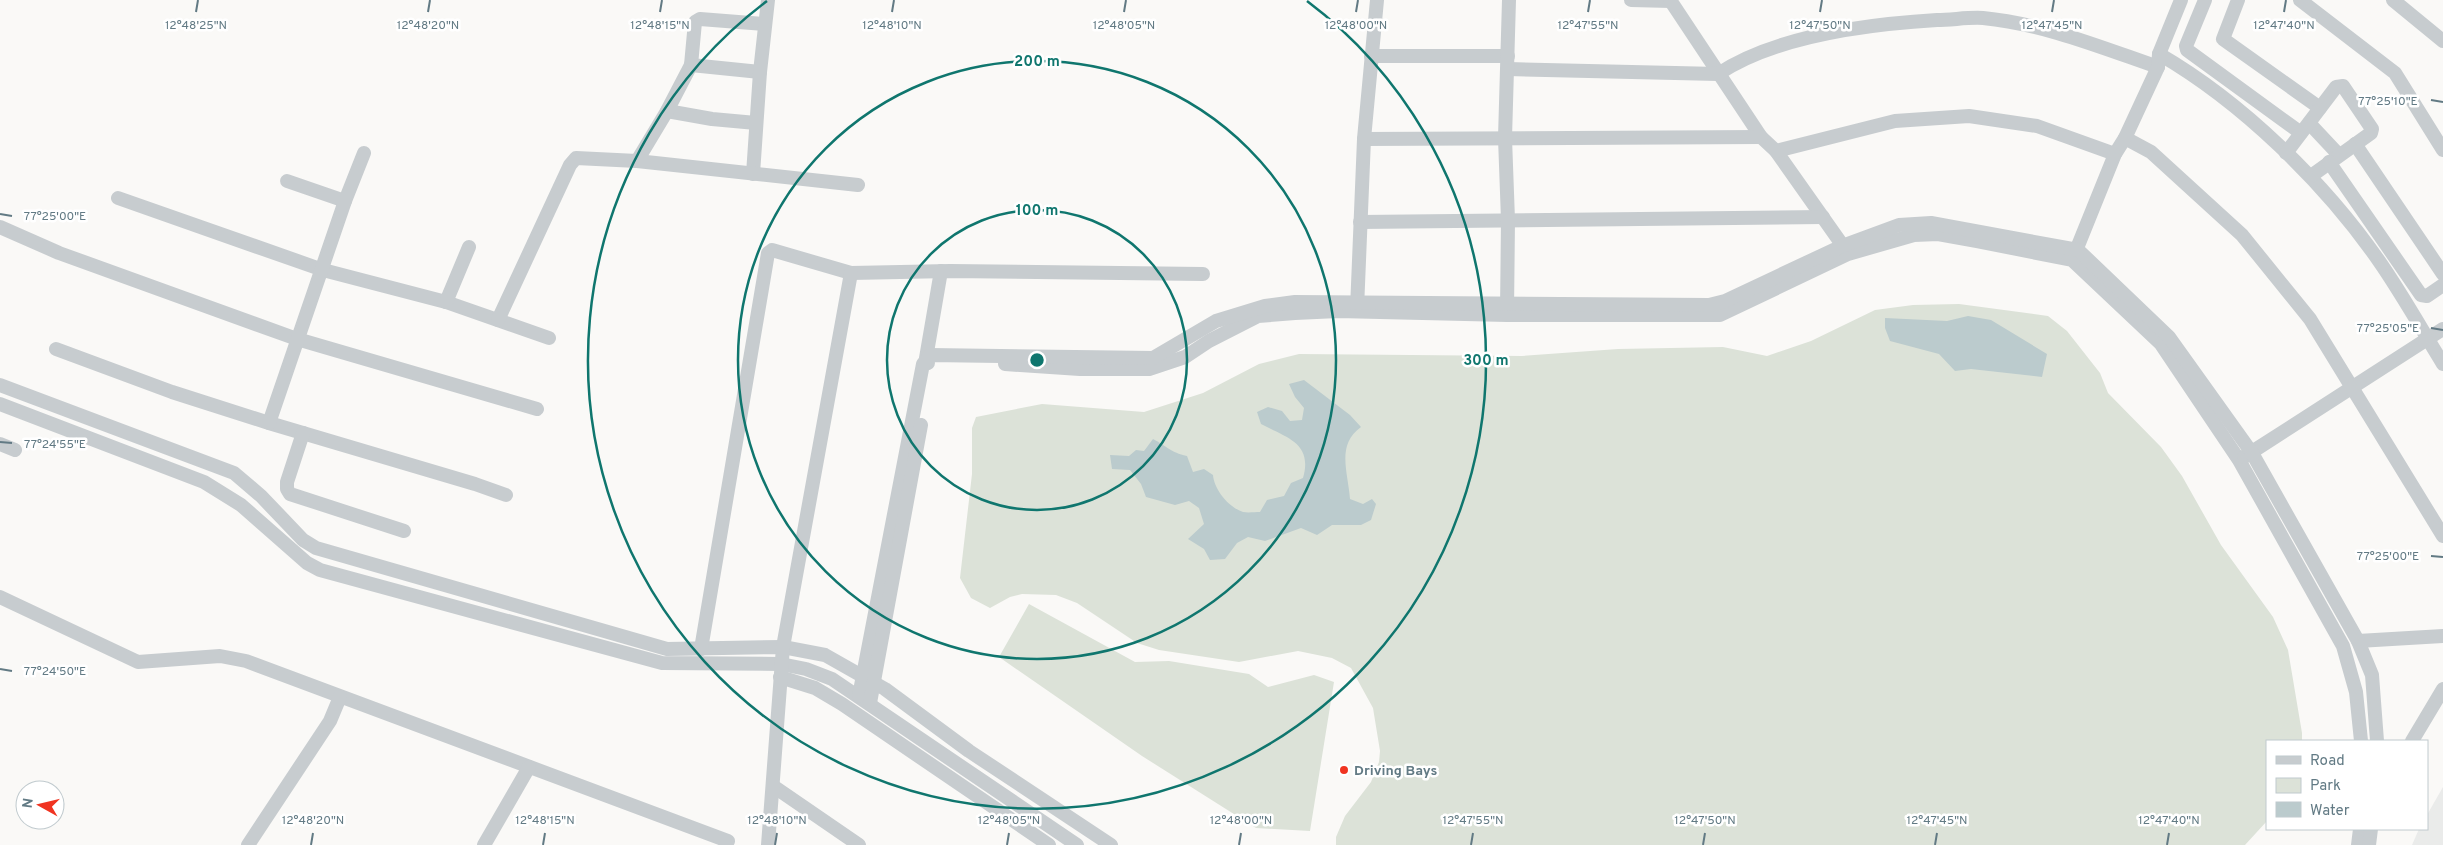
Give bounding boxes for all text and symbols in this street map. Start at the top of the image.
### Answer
text: 12°48'25"N [165,18,227,34]
text: 12°48'20"N [397,18,459,34]
text: 12°48'15"N [630,18,690,34]
text: 12°48'10"N [862,18,922,34]
text: 12°48'05"N [1093,18,1155,34]
text: 12°48'00"N [1325,18,1387,34]
text: 12°47'55"N [1557,18,1619,34]
text: 12°47'50"N [1789,18,1851,34]
text: 12°47'45"N [2021,18,2083,34]
text: 12°47'40"N [2253,18,2315,34]
text: 200 m [1014,53,1060,72]
text: 77°25'10"E [2358,94,2418,110]
text: 100 m [1016,202,1058,221]
text: 77°25'00"E [24,209,86,225]
text: 77°25'05"E [2357,321,2419,337]
centre of rings [1028,351,1046,369]
text: 300 m [1463,352,1509,371]
text: 77°24'55"E [24,437,86,453]
text: 77°25'00"E [2357,549,2419,565]
text: 77°24'50"E [24,664,86,680]
legend [2266,740,2428,830]
text: Road [2310,752,2345,771]
place label: Driving Bays [1354,763,1438,780]
marker: Driving Bays [1338,764,1350,776]
text: Park [2310,777,2341,796]
north arrow [15,780,65,830]
text: N [19,797,38,810]
text: Water [2310,802,2350,821]
text: 12°48'20"N [282,813,344,829]
text: 12°48'15"N [515,813,575,829]
text: 12°48'10"N [747,813,807,829]
text: 12°48'05"N [978,813,1040,829]
text: 12°48'00"N [1210,813,1272,829]
text: 12°47'55"N [1442,813,1504,829]
text: 12°47'50"N [1674,813,1736,829]
text: 12°47'45"N [1906,813,1968,829]
text: 12°47'40"N [2138,813,2200,829]

